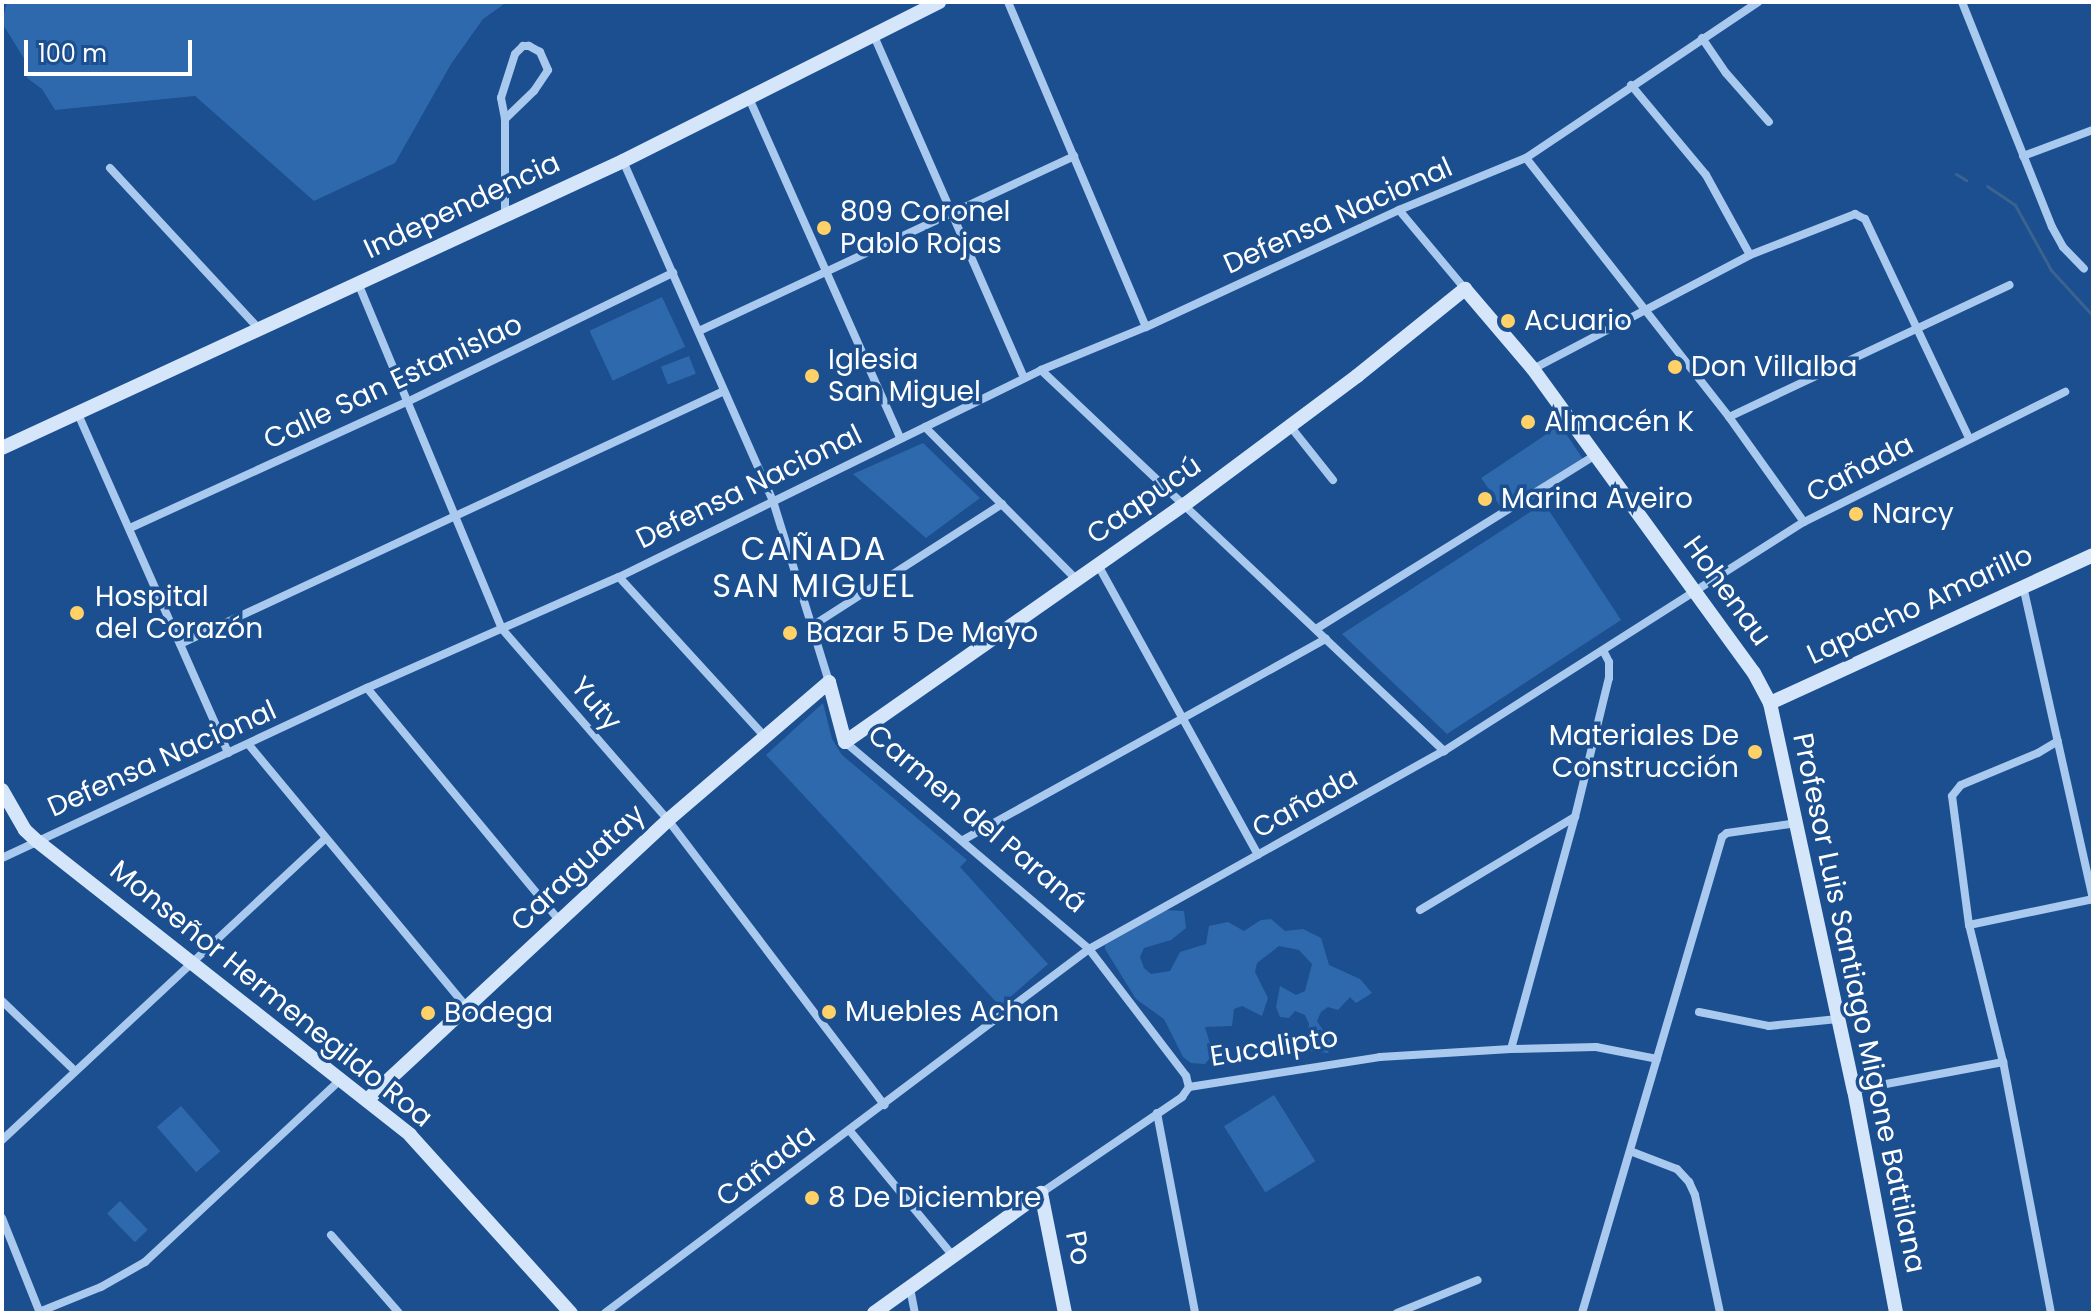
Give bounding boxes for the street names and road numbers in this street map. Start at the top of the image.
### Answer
street label: Independencia [359,146,565,266]
street label: Defensa Nacional [1218,150,1458,282]
street label: Calle San Estanislao [258,307,528,457]
street label: Defensa Nacional [631,418,867,556]
street label: Cañada [1801,428,1919,510]
street label: Caapucú [1081,449,1207,551]
street label: Hohenau [1676,530,1778,652]
street label: Lapacho Amarillo [1802,538,2038,672]
street label: Yuty [564,670,628,738]
street label: Defensa Nacional [42,693,282,825]
street label: Carmen del Paraná [861,718,1093,920]
street label: Profesor Luis Santiago Migone Battilana [1785,730,1933,1276]
street label: Cañada [1246,760,1364,846]
street label: Caraguatay [504,798,652,938]
street label: Monseñor Hermenegildo Roa [103,853,439,1135]
street label: Eucalipto [1208,1020,1340,1074]
street label: Cañada [710,1118,822,1214]
street label: Po [1058,1228,1098,1268]

